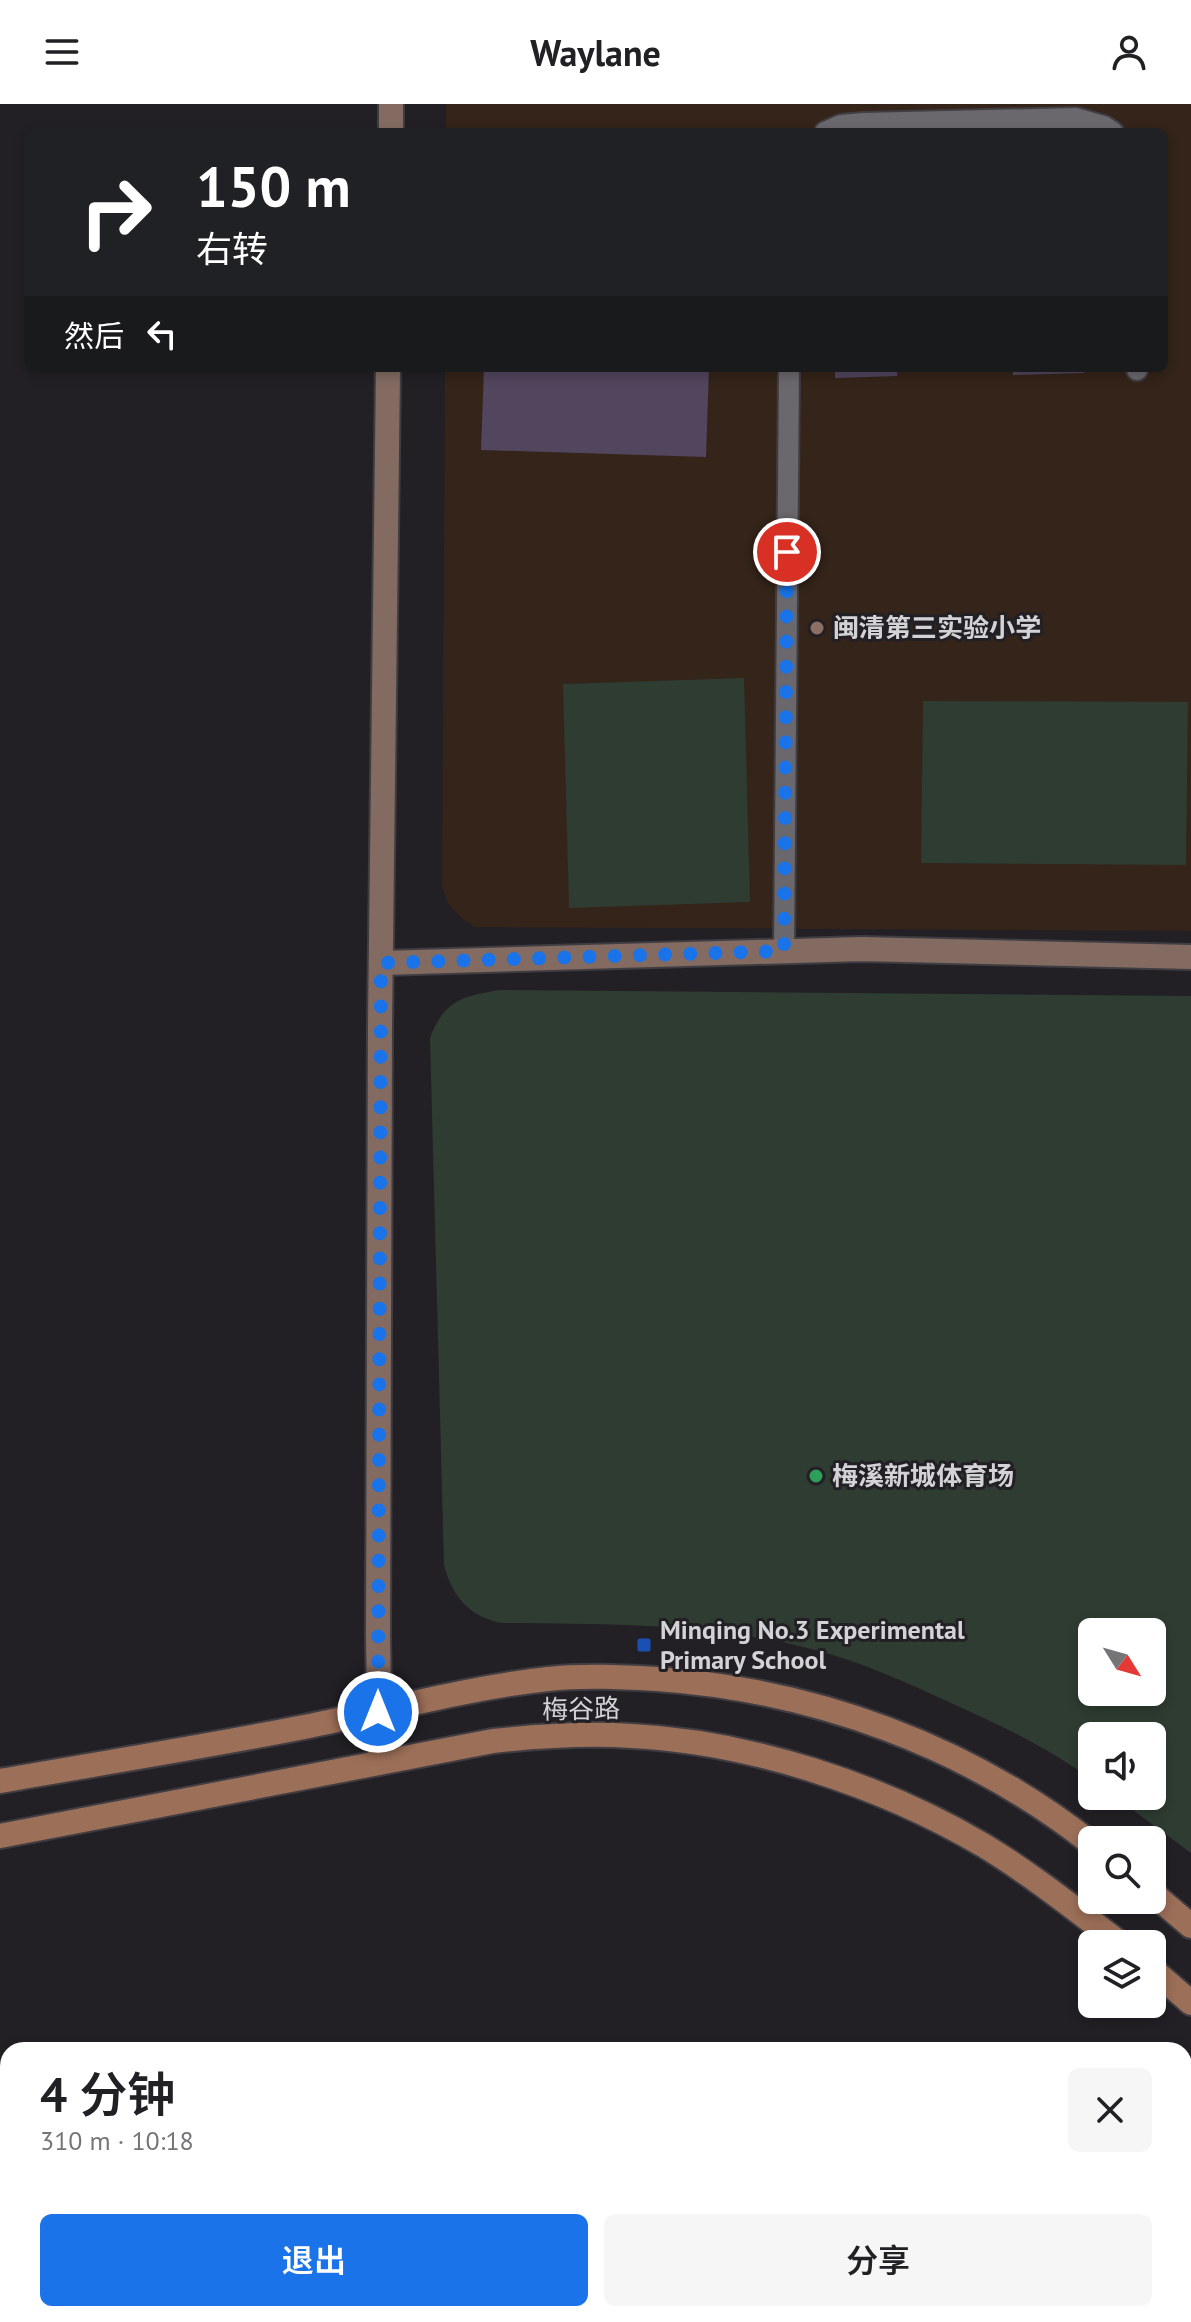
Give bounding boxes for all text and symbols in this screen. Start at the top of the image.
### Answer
text: Waylane [530,29,661,76]
icon: menu [40,30,84,74]
icon: person [1107,30,1151,74]
text: 150 m [196,150,351,222]
icon: right [64,160,168,264]
text: 右转 [196,225,268,272]
icon: left [140,312,184,356]
text: 然后 [64,316,124,355]
pin [753,518,821,586]
icon: arrive [765,530,809,574]
place label: 闽清第三实验小学 [833,611,1041,644]
marker: 闽清第三实验小学 [808,619,826,637]
place label: 梅溪新城体育场 [832,1459,1014,1492]
marker: 梅溪新城体育场 [807,1467,825,1485]
place label: Minqing No.3 Experimental Primary School [660,1613,965,1676]
north arrow [1078,1618,1166,1706]
map controls [1078,1618,1166,2018]
marker: Minqing No.3 Experimental Primary School [635,1636,653,1654]
position arrow [336,1670,420,1754]
street label: 梅谷路 [542,1691,620,1726]
button: sound [1078,1722,1166,1810]
button: search [1078,1826,1166,1914]
button: layers [1078,1930,1166,2018]
text: 4 分钟 [40,2063,175,2125]
button: close [1068,2068,1152,2152]
text: 310 m · 10:18 [40,2124,194,2157]
button: 退出 [40,2214,588,2306]
button: 分享 [604,2214,1152,2306]

